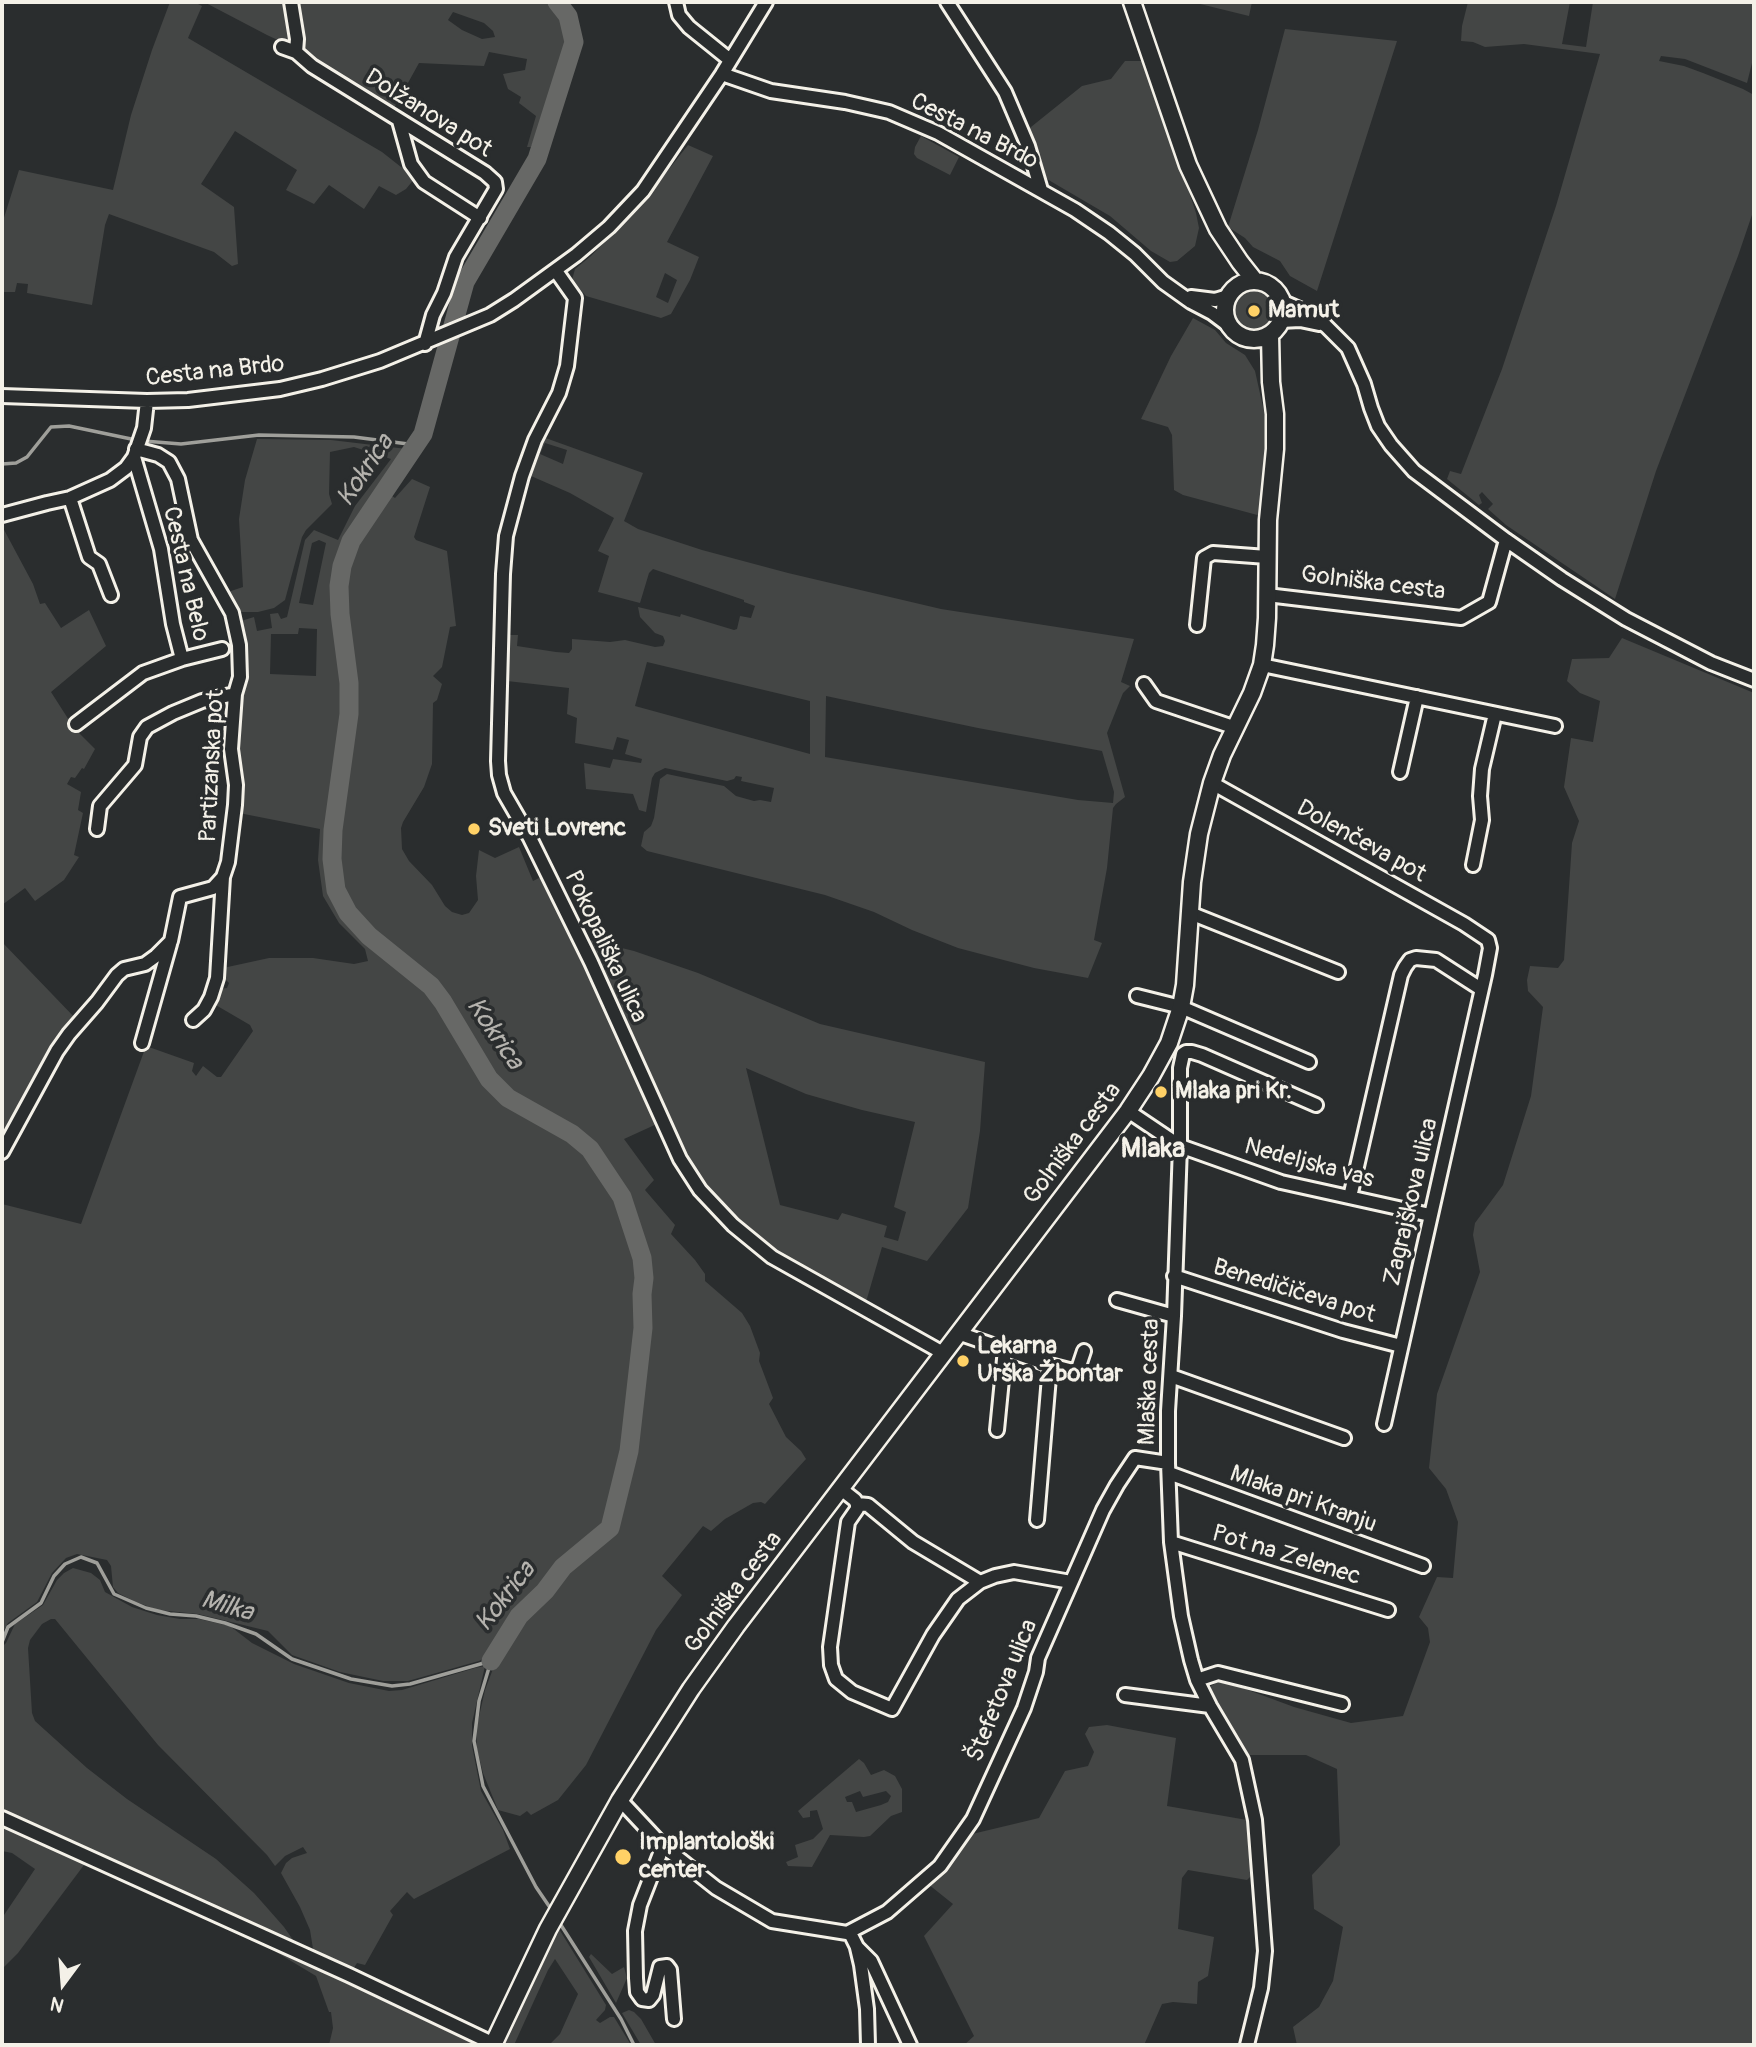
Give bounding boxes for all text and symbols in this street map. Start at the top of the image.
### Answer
street label: Dolžanova pot [359,63,497,165]
street label: Cesta na Brdo [905,88,1043,176]
place label: Mamut [1268,297,1339,325]
marker: Mamut [1246,303,1262,319]
street label: Cesta na Brdo [144,350,286,394]
water label: Kokrica [331,429,401,513]
street label: Cesta na Belo [156,504,214,644]
street label: Golniška cesta [1299,561,1447,607]
street label: Partizanska pot [195,689,231,843]
street label: Dolenčeva pot [1291,795,1431,889]
place label: Sveti Lovrenc [488,815,626,843]
marker: Sveti Lovrenc [466,821,482,837]
street label: Pokopališka ulica [557,866,653,1028]
water label: Kokrica [459,992,529,1076]
street label: Golniška cesta [1018,1077,1128,1211]
place label: Mlaka pri Kr. [1175,1078,1292,1106]
marker: Mlaka pri Kr. [1153,1084,1169,1100]
street label: Zagrajškova ulica [1379,1115,1445,1289]
district label: Mlaka [1121,1133,1185,1167]
street label: Nedeljska vas [1241,1133,1377,1195]
street label: Benedičičeva pot [1209,1254,1379,1330]
street label: Mlaška cesta [1133,1318,1167,1446]
place label: Lekarna Urška Žbontar [977,1333,1123,1389]
marker: Lekarna Urška Žbontar [955,1353,971,1369]
street label: Mlaka pri Kranju [1226,1460,1380,1540]
street label: Pot na Zelenec [1208,1520,1364,1592]
street label: Golniška cesta [679,1526,789,1660]
water label: Kokrica [469,1556,543,1638]
water label: Milka [197,1585,257,1629]
street label: Štefetova ulica [961,1616,1045,1766]
place label: Implantološki center [639,1829,774,1885]
marker: Implantološki center [613,1847,633,1867]
north arrow [28,1949,98,2019]
text: N [48,1991,67,2017]

